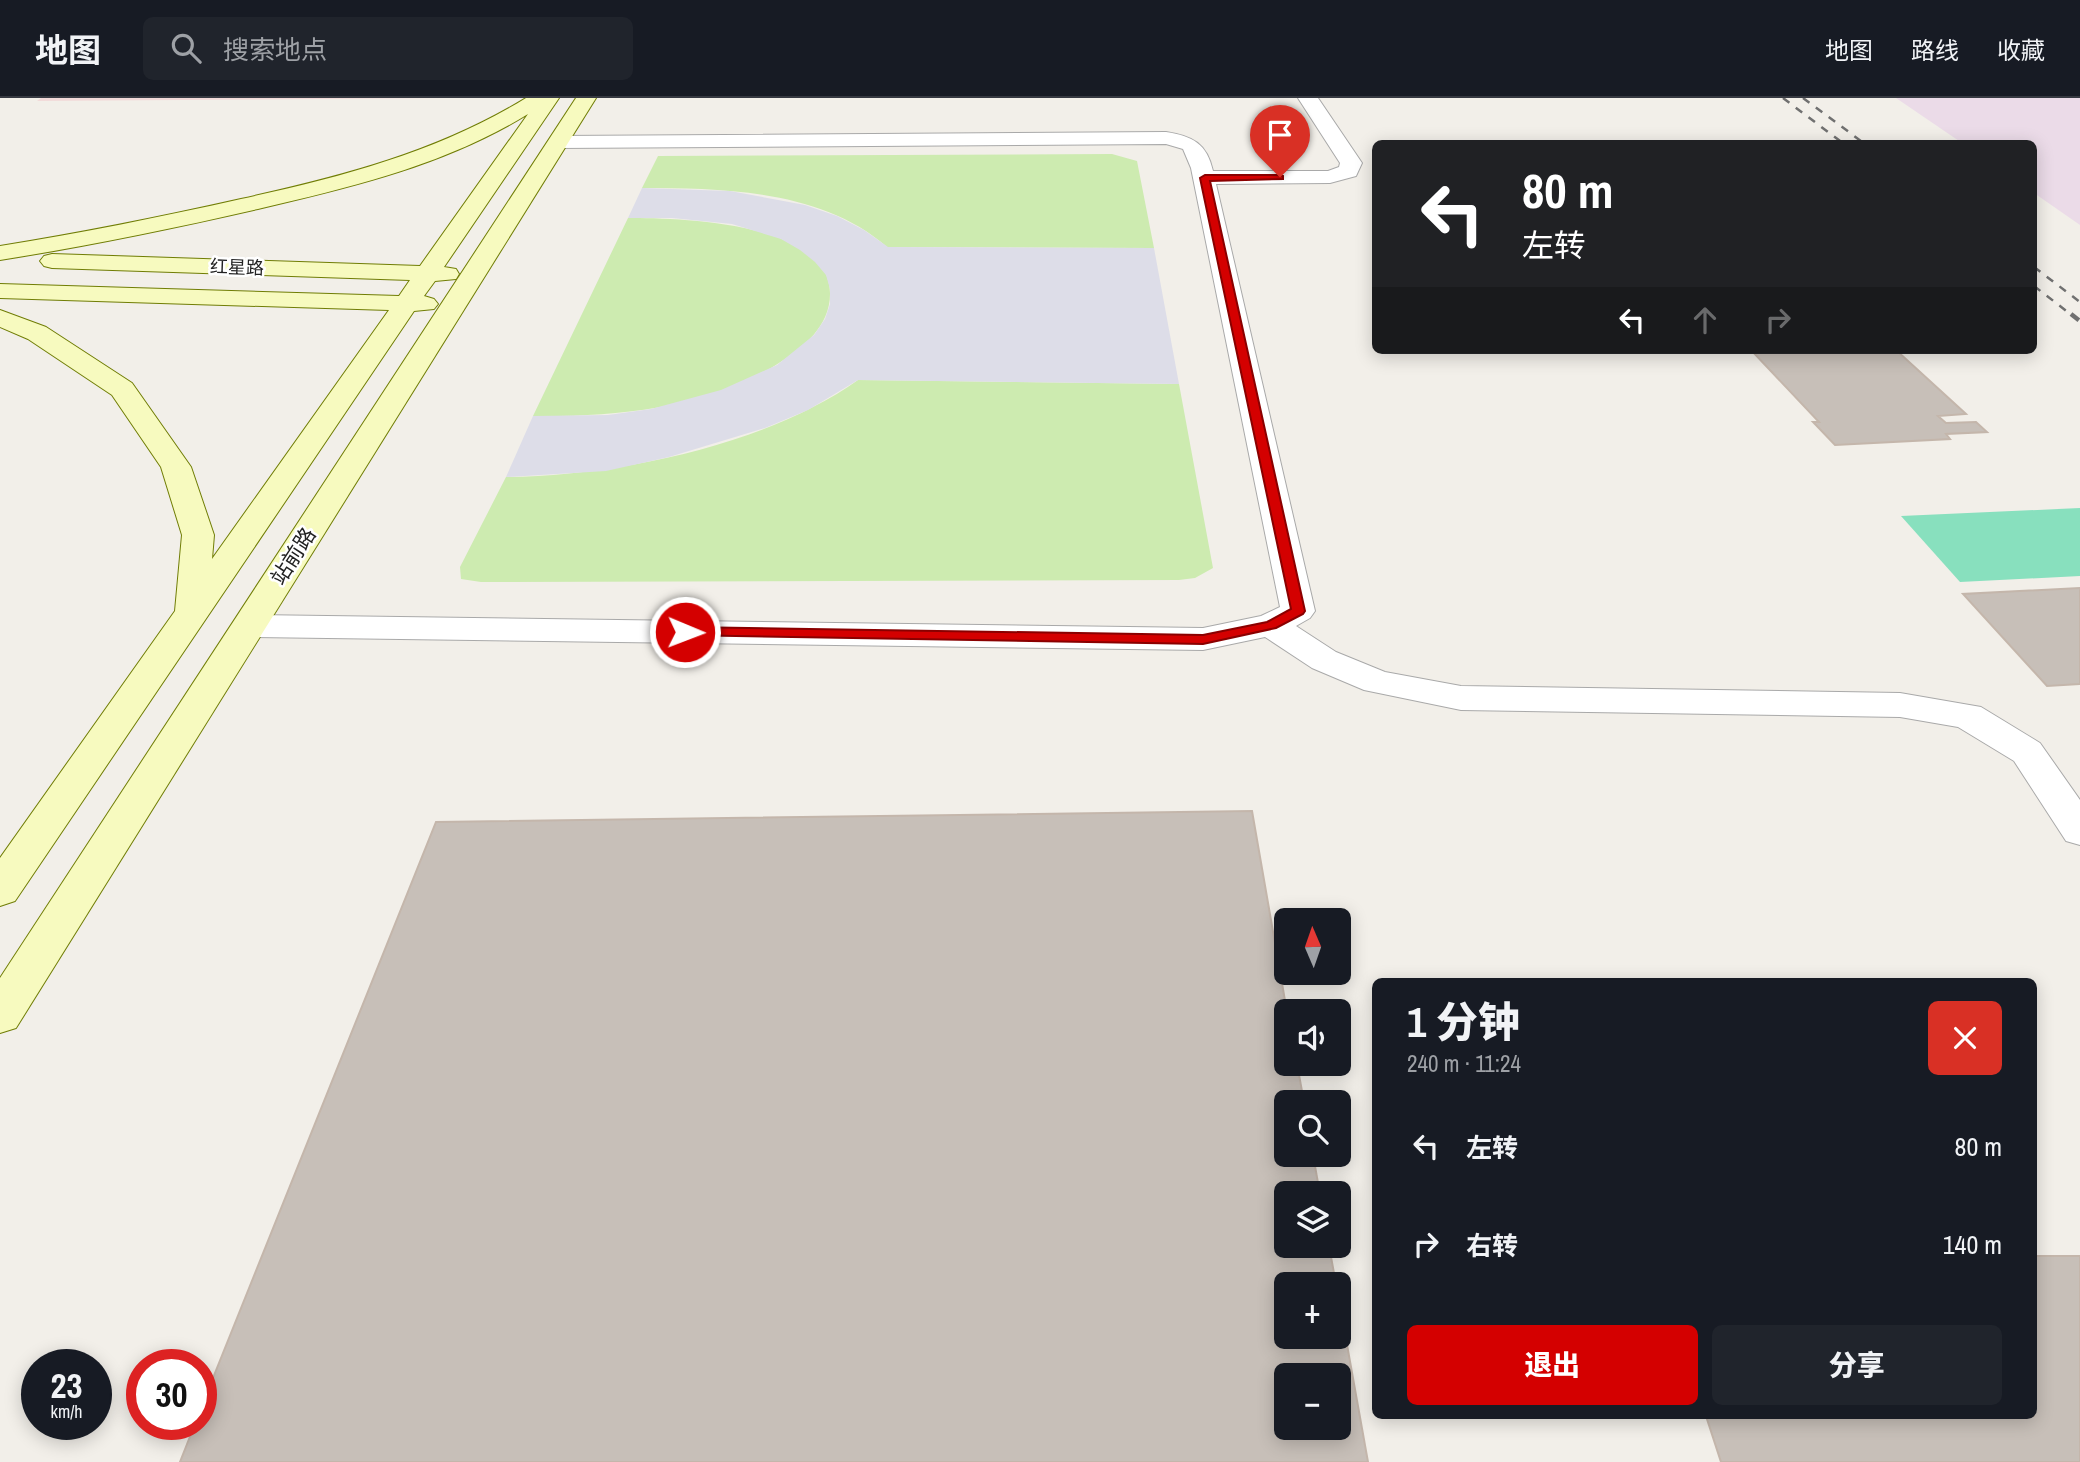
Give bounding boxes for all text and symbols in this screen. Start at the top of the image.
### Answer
search box [143,17,633,80]
text: 地图 [35,28,101,72]
icon: search [167,29,205,67]
text: 搜索地点 [223,32,327,67]
text: 地图 [1825,34,1873,66]
text: 路线 [1911,34,1959,66]
text: 收藏 [1997,34,2045,66]
pin [1250,105,1310,177]
icon: arrive [1261,116,1299,154]
text: 80 m [1522,157,1614,223]
icon: left [1407,168,1498,259]
text: 左转 [1522,224,1586,267]
street label: 红星路 [210,254,264,280]
icon: left [1613,301,1651,339]
icon: ahead [1686,301,1724,339]
icon: right [1759,301,1797,339]
street label: 站前路 [264,522,322,590]
position arrow [648,595,722,669]
north arrow [1274,908,1351,985]
map controls [1274,908,1351,1440]
text: 1 分钟 [1407,994,1520,1050]
button: sound [1274,999,1351,1076]
button: close [1928,1001,2002,1075]
text: 240 m · 11:24 [1407,1048,1521,1079]
button: search [1274,1090,1351,1167]
icon: left [1407,1127,1445,1165]
text: 80 m [1955,1129,2002,1164]
text: 左转 [1466,1130,1518,1165]
button: layers [1274,1181,1351,1258]
icon: right [1407,1225,1445,1263]
text: 140 m [1943,1227,2002,1262]
text: 右转 [1466,1228,1518,1263]
button: + [1274,1272,1351,1349]
button: 退出 [1407,1325,1698,1405]
button: 分享 [1712,1325,2002,1405]
speed limit sign: 30 [126,1349,217,1440]
text: 23 [51,1362,82,1409]
button: − [1274,1363,1351,1440]
text: km/h [51,1399,83,1424]

